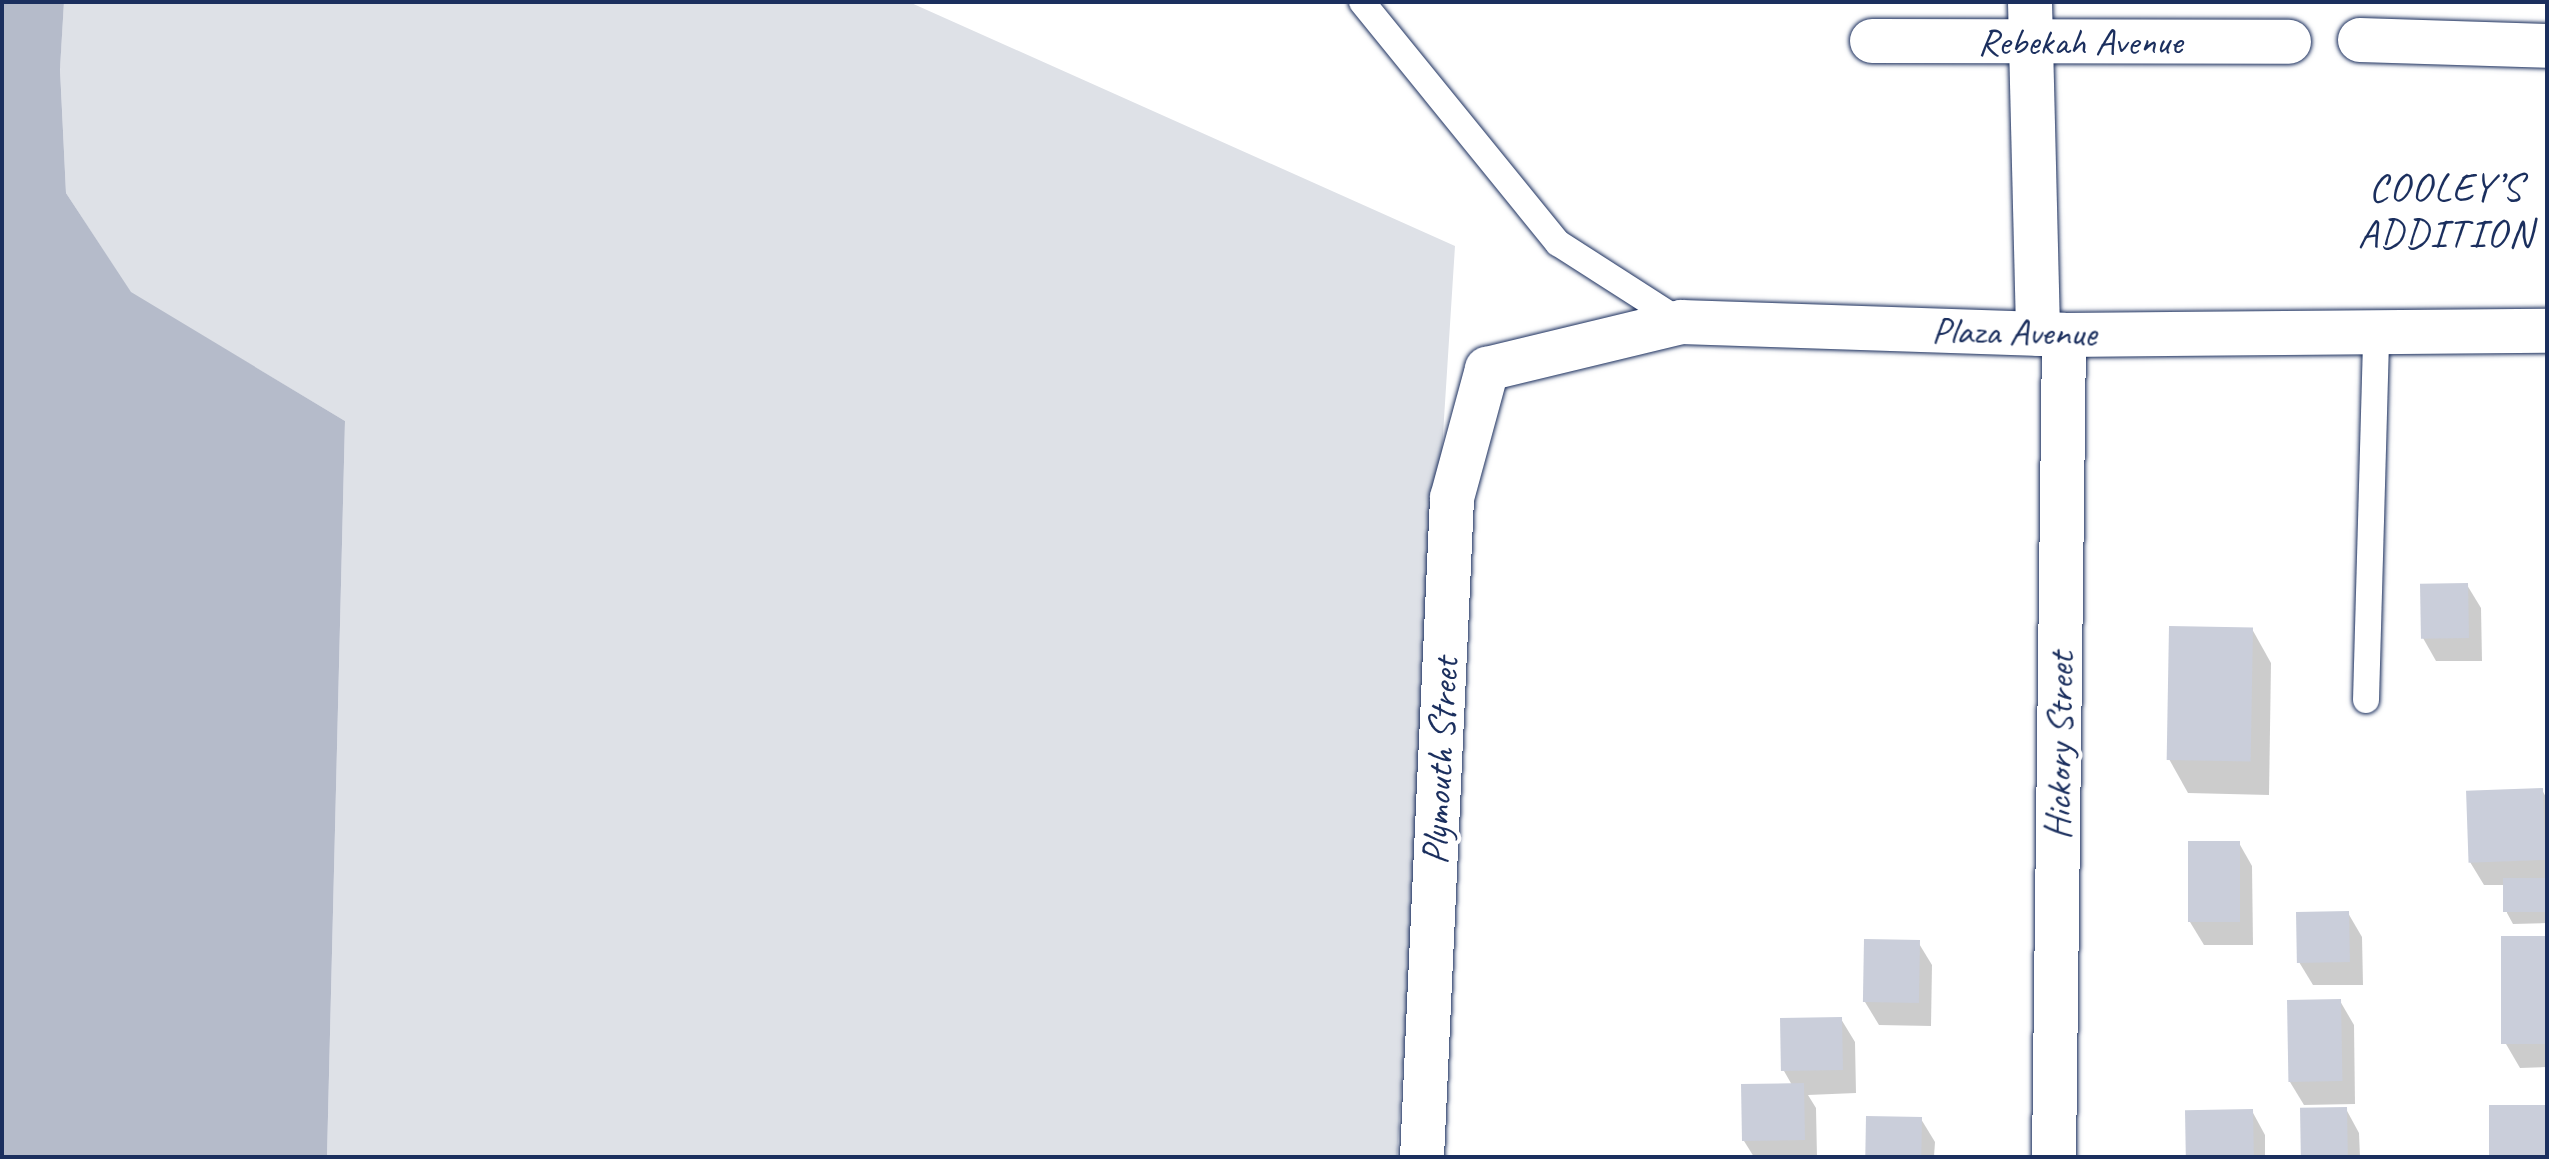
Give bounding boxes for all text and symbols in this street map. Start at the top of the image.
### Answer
street label: Rebekah Avenue [1978,19,2182,65]
district label: COOLEY’S ADDITION [2358,163,2534,257]
street label: Plaza Avenue [1931,308,2097,356]
street label: Hickory Street [2035,651,2083,841]
street label: Plymouth Street [1412,656,1468,866]

